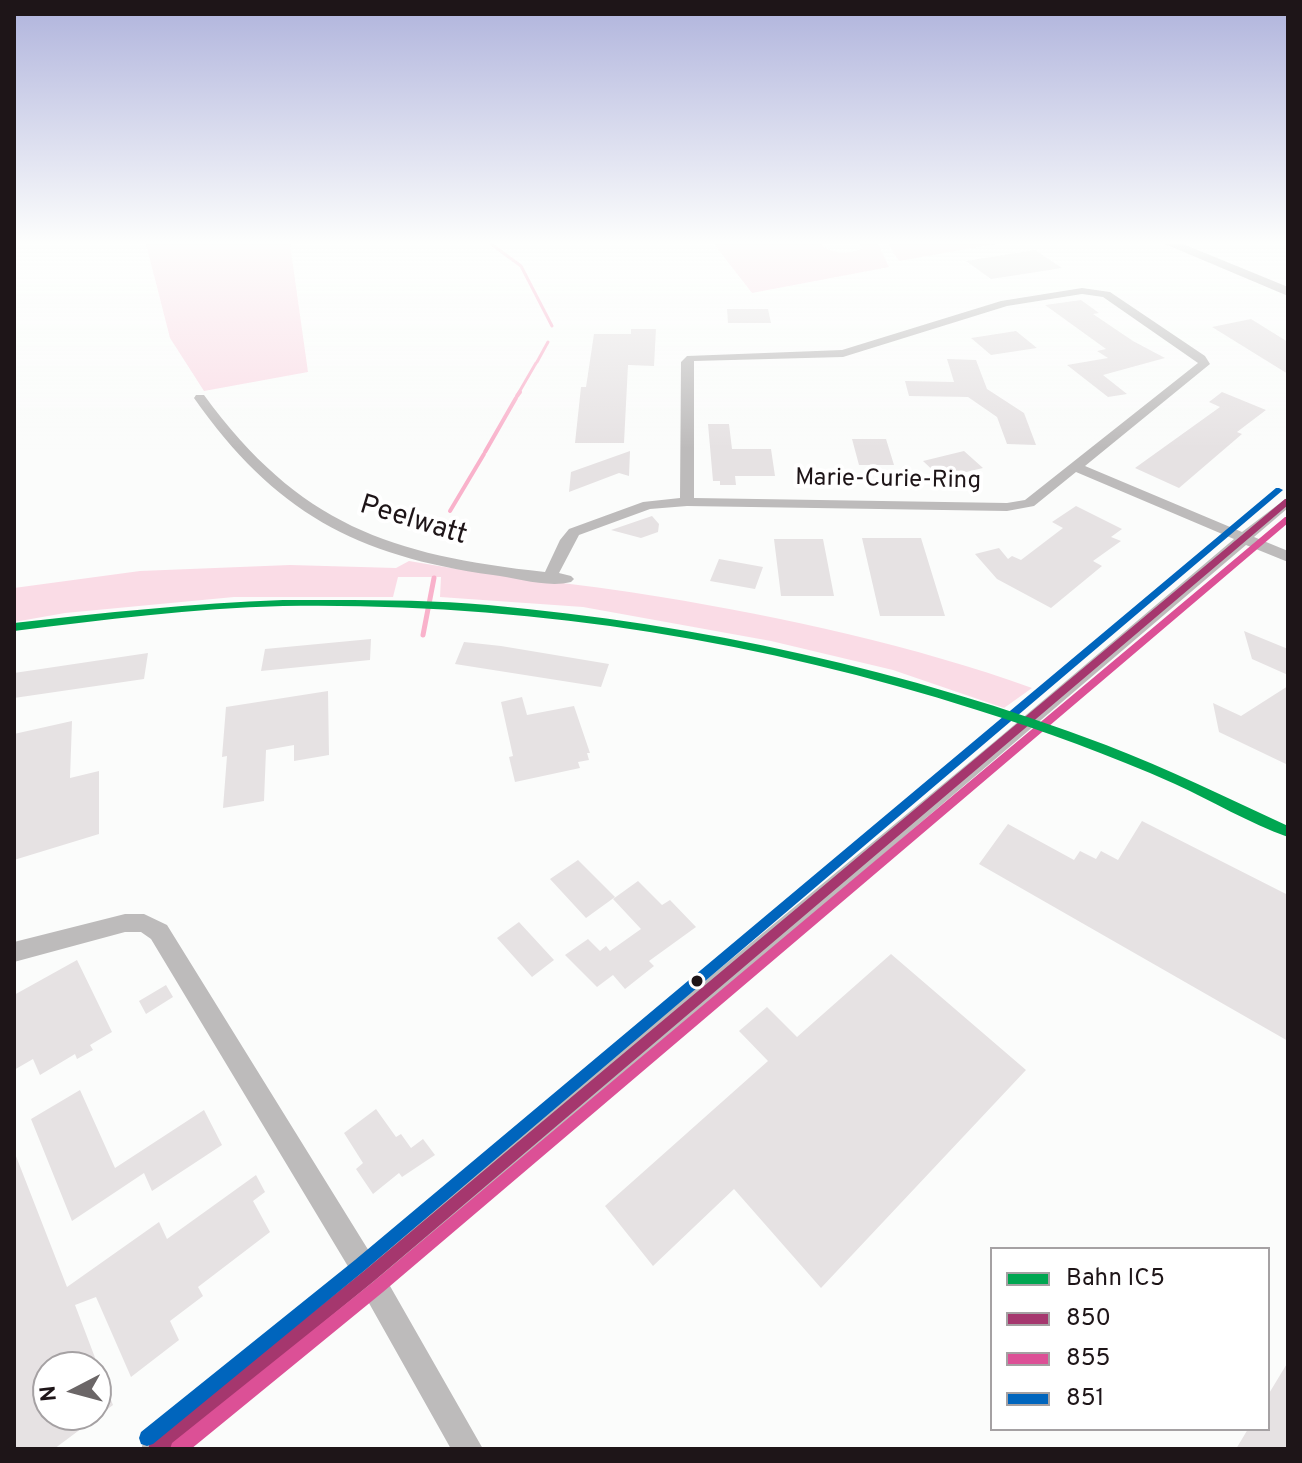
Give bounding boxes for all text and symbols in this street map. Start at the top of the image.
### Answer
street label: Marie-Curie-Ring [795,465,981,497]
street label: Peelwatt [355,490,471,554]
unlabelled marker [689,973,705,989]
legend [990,1247,1270,1431]
text: Bahn IC5 [1066,1264,1165,1294]
text: 850 [1066,1304,1111,1334]
text: 855 [1066,1344,1110,1374]
north arrow [32,1351,112,1431]
text: N [35,1384,64,1403]
text: 851 [1066,1384,1105,1414]

